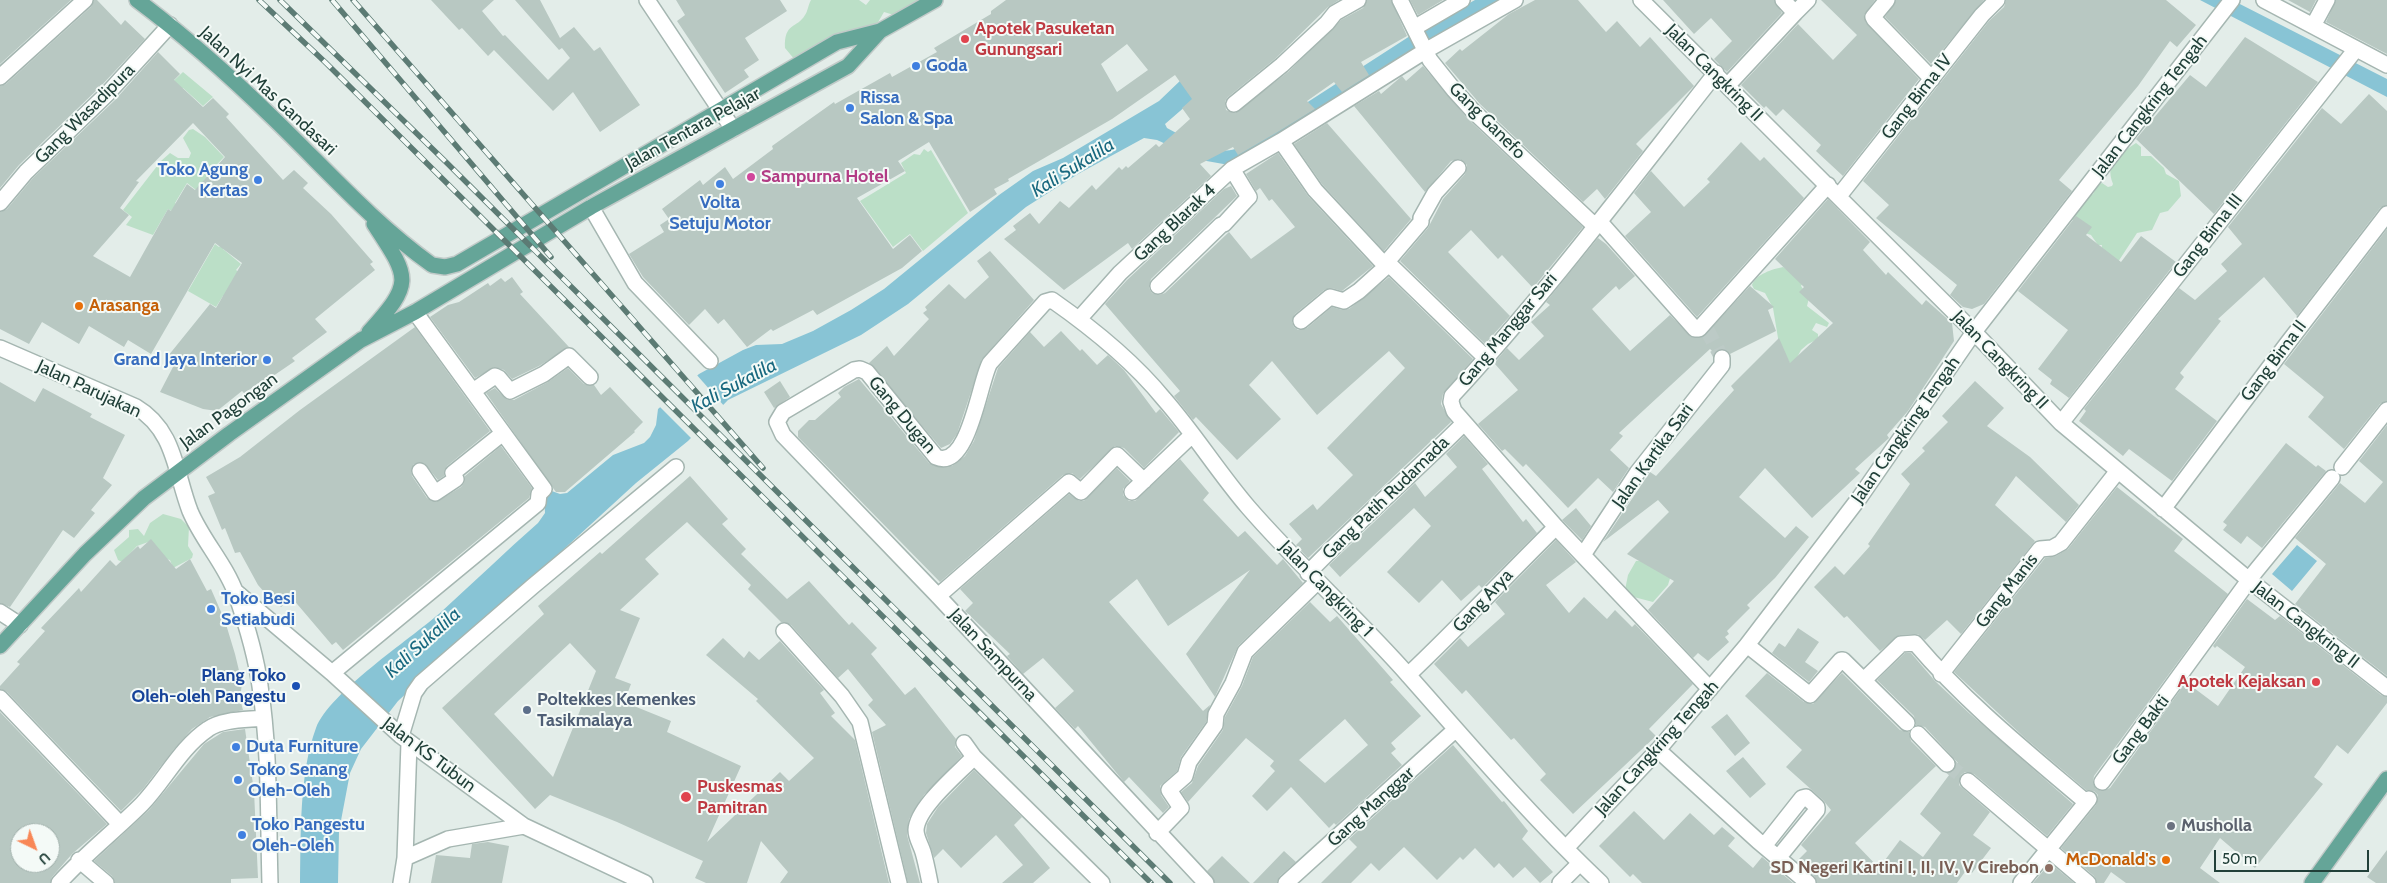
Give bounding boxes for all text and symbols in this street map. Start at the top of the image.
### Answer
place label: Apotek Pasuketan Gunungsari [975,18,1115,60]
street label: Jalan Cangkring II [1661,20,1767,126]
street label: Jalan Nyi Mas Gandasari [195,22,341,160]
street label: Jalan Cangkring Tengah [2088,31,2212,181]
marker: Apotek Pasuketan Gunungsari [959,33,971,45]
street label: Gang Bima IV [1877,50,1957,144]
place label: Goda [926,55,967,77]
street label: Gang Wasadipura [31,60,139,168]
marker: Goda [910,60,922,72]
street label: Gang Ganefo [1444,78,1530,164]
street label: Jalan Tentara Pelajar [622,83,764,175]
place label: Rissa Salon & Spa [860,87,953,130]
marker: Rissa Salon & Spa [844,102,856,114]
water label: Kali Sukalila [1027,133,1119,203]
place label: Toko Agung Kertas [157,159,248,202]
place label: Sampurna Hotel [761,166,888,188]
marker: Sampurna Hotel [745,171,757,183]
marker: Toko Agung Kertas [252,174,264,186]
marker: Volta Setuju Motor [714,178,726,190]
street label: Gang Blarak 4 [1130,180,1220,266]
street label: Gang Bima III [2169,190,2247,282]
place label: Volta Setuju Motor [669,192,771,234]
street label: Gang Manggar Sari [1454,269,1562,391]
place label: Arasanga [89,295,160,317]
marker: Arasanga [73,300,85,312]
street label: Jalan Cangkring II [1948,306,2052,414]
street label: Gang Bima II [2237,316,2311,406]
place label: Grand Jaya Interior [113,349,257,371]
street label: Jalan Cangkring Tengah [1847,352,1965,508]
marker: Grand Jaya Interior [261,354,273,366]
water label: Kali Sukalila [687,354,781,418]
street label: Jalan Parujakan [33,355,145,423]
street label: Jalan Pagongan [176,368,282,454]
street label: Gang Dugan [864,372,940,458]
street label: Jalan Kartika Sari [1608,400,1698,512]
street label: Gang Patih Rudamada [1318,432,1454,564]
street label: Jalan Cangkring 1 [1275,536,1377,642]
street label: Gang Manis [1971,550,2043,632]
street label: Gang Arya [1448,565,1518,637]
street label: Jalan Cangkring II [2249,577,2363,673]
place label: Toko Besi Setiabudi [221,588,295,630]
marker: Toko Besi Setiabudi [205,603,217,615]
water label: Kali Sukalila [380,603,466,683]
street label: Jalan Sampurna [945,604,1041,706]
place label: Plang Toko Oleh-oleh Pangestu [132,665,286,708]
place label: Apotek Kejaksan [2178,671,2306,693]
street label: Jalan Cangkring Tengah [1591,676,1723,820]
marker: Apotek Kejaksan [2310,676,2322,688]
marker: Plang Toko Oleh-oleh Pangestu [290,680,302,692]
place label: Poltekkes Kemenkes Tasikmalaya [537,689,696,732]
street label: Gang Bakti [2108,691,2174,769]
marker: Poltekkes Kemenkes Tasikmalaya [521,704,533,716]
street label: Jalan KS Tubun [378,713,480,797]
place label: Duta Furniture [246,736,358,758]
marker: Duta Furniture [230,741,242,753]
place label: Toko Senang Oleh-Oleh [248,759,347,802]
street label: Gang Manggar [1323,762,1419,852]
marker: Toko Senang Oleh-Oleh [232,774,244,786]
place label: Puskesmas Pamitran [697,776,783,819]
marker: Puskesmas Pamitran [679,790,693,804]
place label: Toko Pangestu Oleh-Oleh [252,814,365,856]
place label: Musholla [2181,815,2252,837]
marker: Musholla [2165,820,2177,832]
north arrow [10,823,60,873]
marker: Toko Pangestu Oleh-Oleh [236,829,248,841]
scale bar [2217,840,2372,872]
text: U [35,848,54,868]
place label: McDonald's [2066,849,2156,871]
text: 50 m [2222,850,2257,868]
marker: McDonald's [2160,854,2172,866]
place label: SD Negeri Kartini I, II, IV, V Cirebon [1770,857,2039,879]
marker: SD Negeri Kartini I, II, IV, V Cirebon [2043,862,2055,874]

